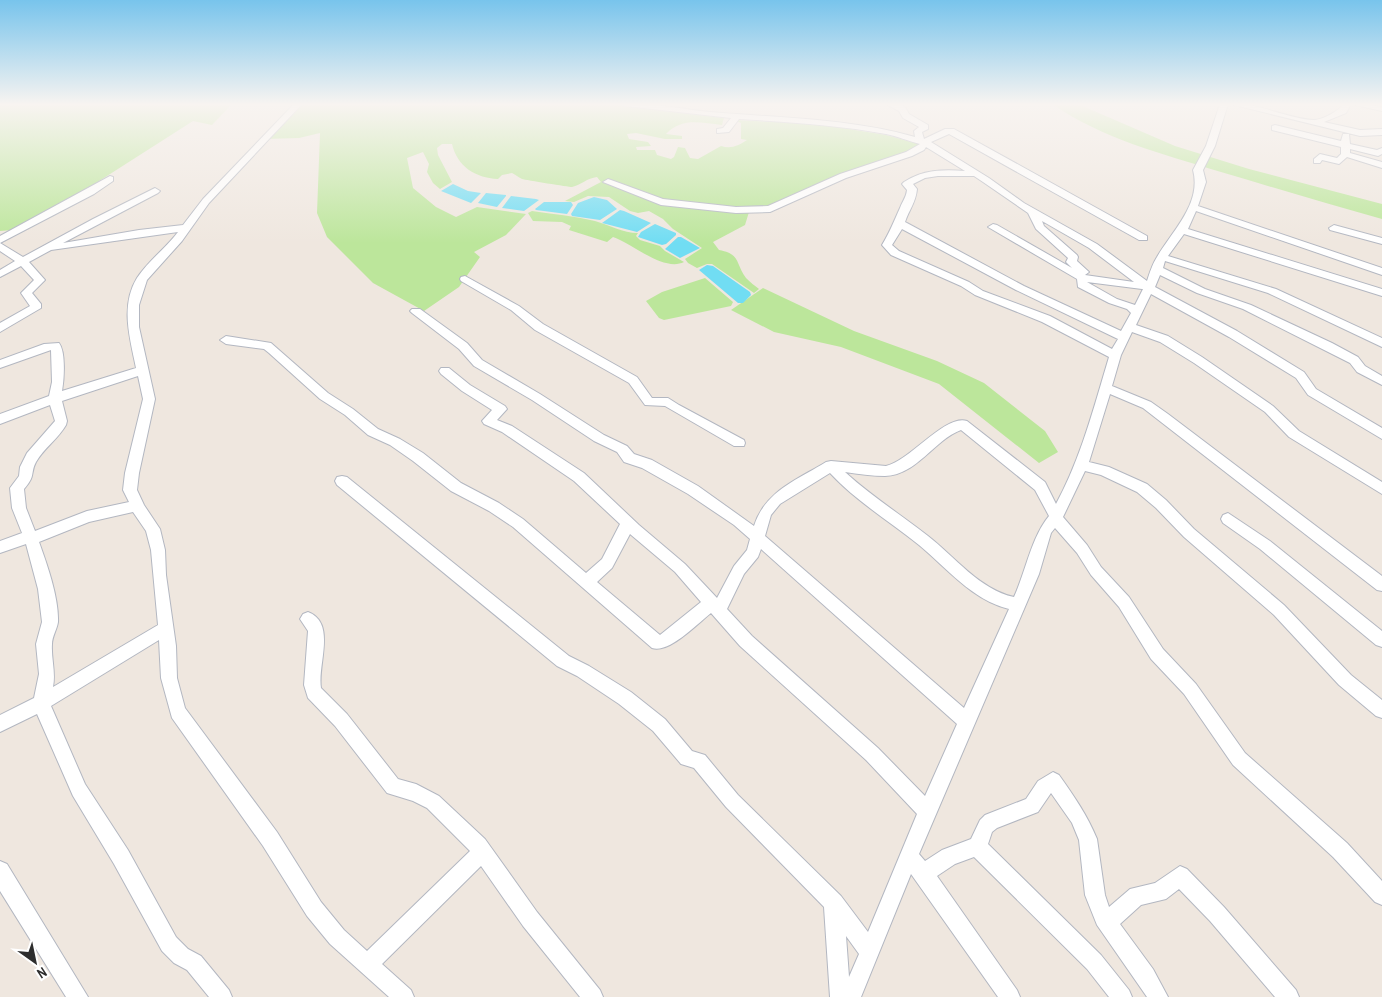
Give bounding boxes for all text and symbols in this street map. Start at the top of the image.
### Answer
north arrow [10,937,60,987]
text: N [34,963,50,983]

